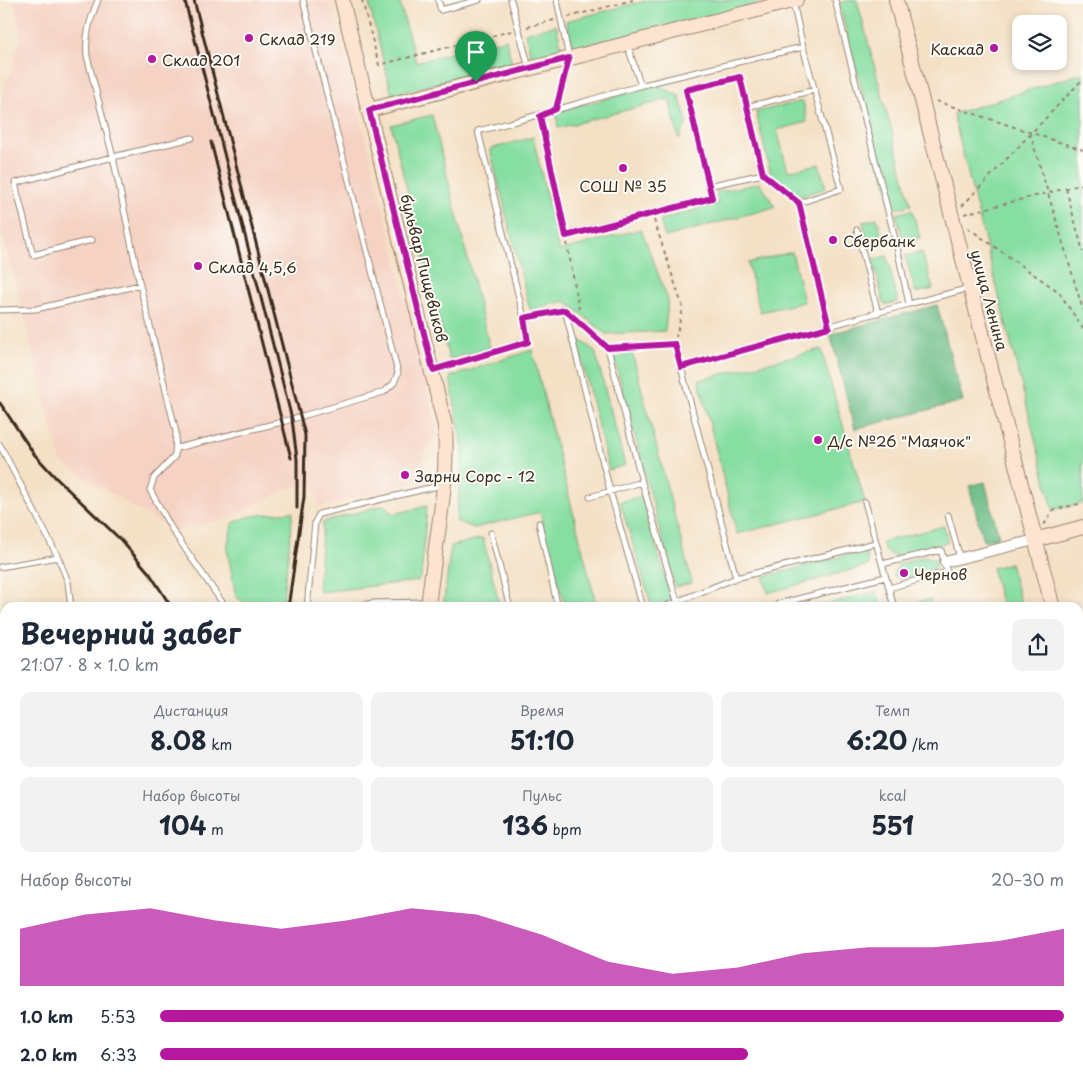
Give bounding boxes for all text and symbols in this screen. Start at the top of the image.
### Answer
map controls [1012,15,1067,70]
button: layers [1012,15,1067,70]
place label: Склад 219 [259,27,336,50]
pin [455,31,497,82]
marker: Склад 219 [243,32,255,44]
place label: Каскад [930,37,984,60]
icon: arrive [462,38,490,66]
marker: Каскад [988,42,1000,54]
place label: Склад 201 [162,48,240,71]
marker: Склад 201 [146,53,158,65]
marker: СОШ № 35 [617,162,629,174]
place label: СОШ № 35 [579,174,667,197]
street label: бульвар Пищевиков [395,191,455,345]
place label: Сбербанк [843,229,915,252]
marker: Сбербанк [827,234,839,246]
street label: улица Ленина [965,247,1015,354]
place label: Склад 4,5,6 [208,255,297,278]
marker: Склад 4,5,6 [192,260,204,272]
place label: Д/с №26 "Маячок" [827,429,971,452]
marker: Д/с №26 "Маячок" [812,434,824,446]
place label: Зарни Сорс - 12 [415,464,535,487]
marker: Зарни Сорс - 12 [399,469,411,481]
place label: Чернов [914,562,968,585]
marker: Чернов [898,567,910,579]
text: Вечерний забег [20,611,241,654]
button: share [1012,619,1064,671]
text: 21:07 · 8 × 1.0 km [20,652,159,676]
text: Дистанция [154,700,228,721]
text: Время [520,700,564,721]
text: Темп [875,700,910,721]
text: 8.08 [150,721,207,759]
text: 51:10 [510,721,574,759]
text: 6:20 [847,721,907,759]
text: km [207,734,232,755]
text: /km [907,734,939,755]
text: Набор высоты [142,785,240,806]
text: Пульс [522,785,562,806]
text: kcal [879,785,907,806]
text: 104 [159,806,206,844]
text: 136 [502,806,548,844]
text: 551 [871,806,914,844]
text: m [206,819,224,840]
text: bpm [548,819,582,840]
text: Набор высоты [20,867,132,891]
text: 20–30 m [991,867,1064,891]
text: 1.0 km [20,1004,73,1028]
text: 5:53 [100,1004,135,1028]
text: 2.0 km [20,1042,77,1066]
text: 6:33 [100,1042,137,1066]

